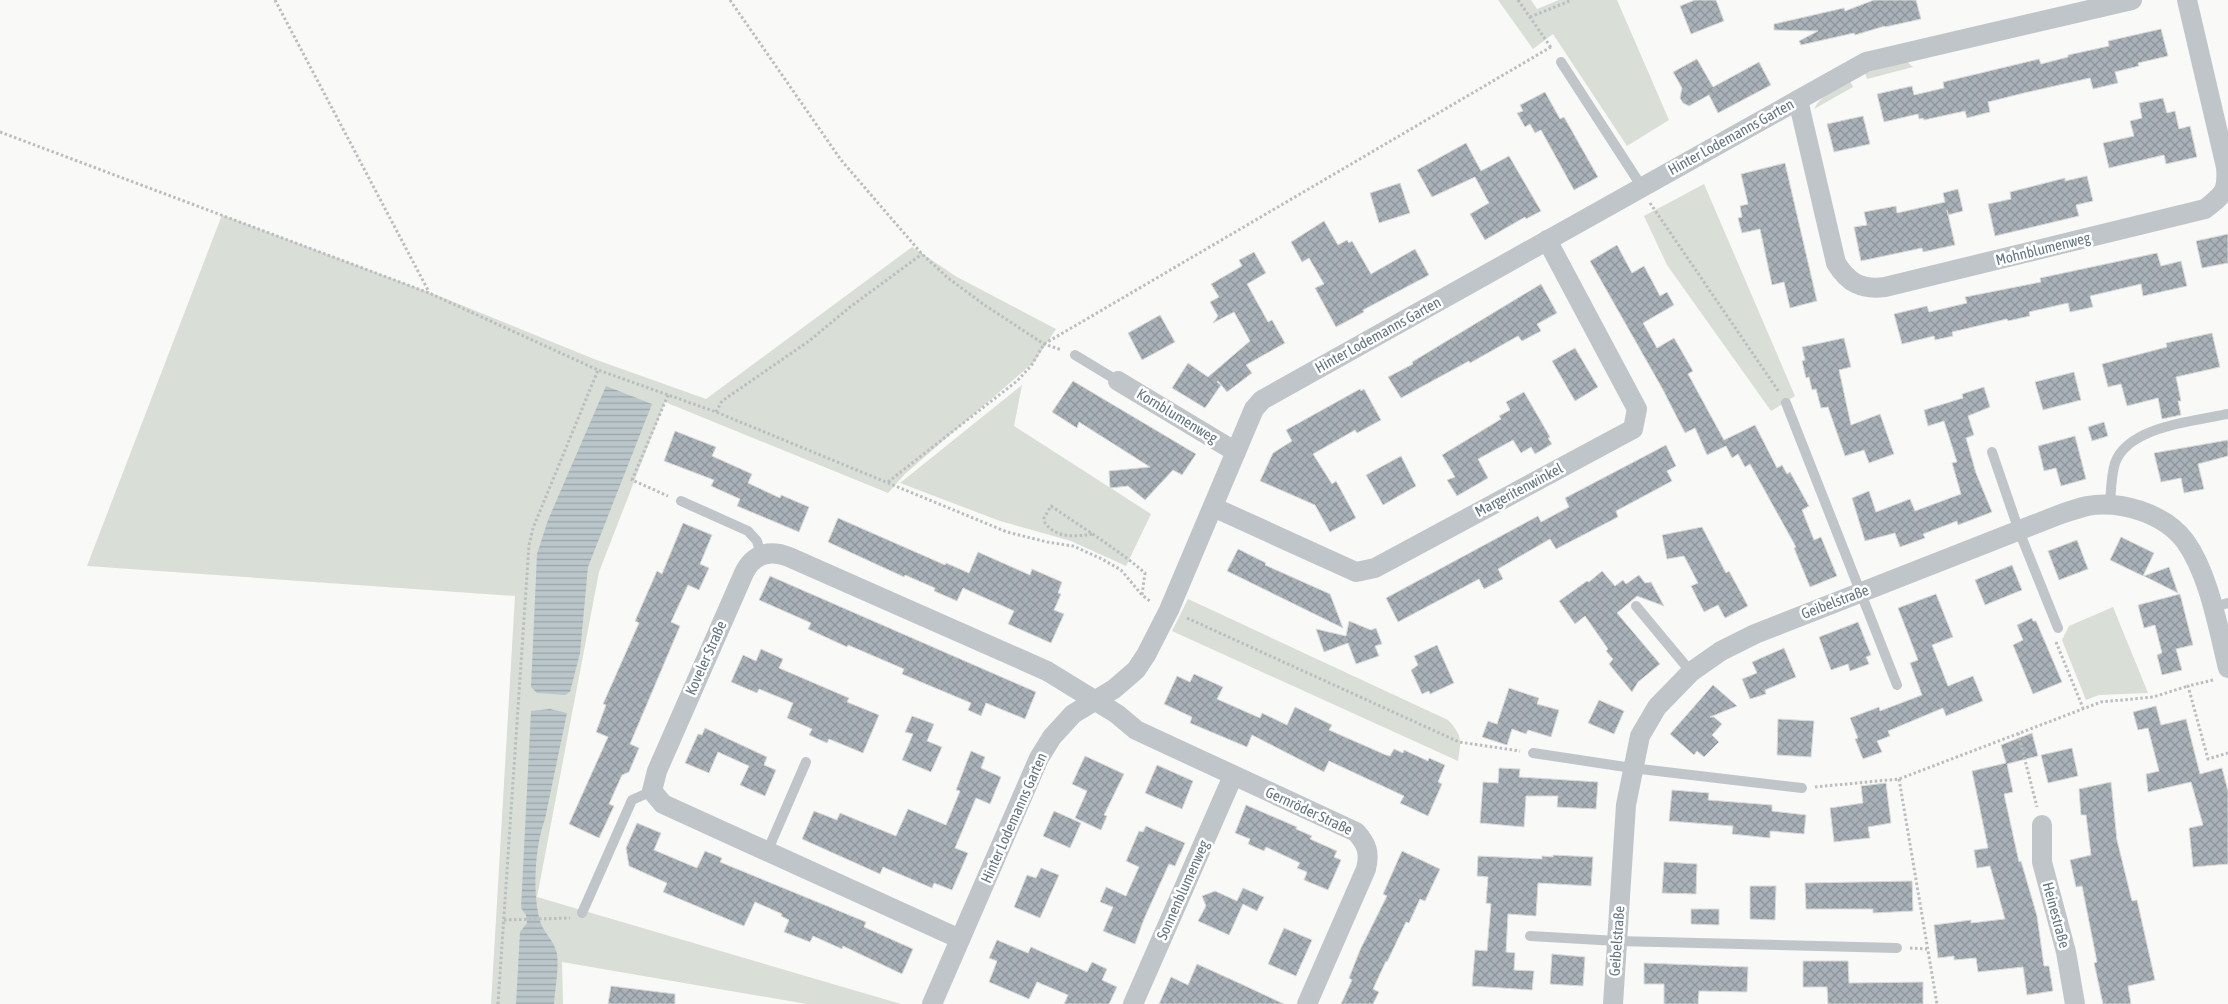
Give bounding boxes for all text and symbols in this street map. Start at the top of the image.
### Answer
street label: Hinter Lodemanns Garten [1665,95,1796,178]
street label: Mohnblumenweg [1994,228,2092,268]
street label: Hinter Lodemanns Garten [1312,293,1443,376]
street label: Kornblumenweg [1134,385,1221,447]
street label: Margeritenwinkel [1472,459,1566,520]
street label: Geibelstraße [1799,581,1871,622]
street label: Koveler Straße [682,618,730,698]
street label: Hinter Lodemanns Garten [977,750,1050,886]
street label: Gernröder Straße [1263,783,1356,838]
street label: Sonnenblumenweg [1153,837,1212,942]
street label: Heinestraße [2040,880,2073,950]
street label: Geibelstraße [1606,905,1627,977]

